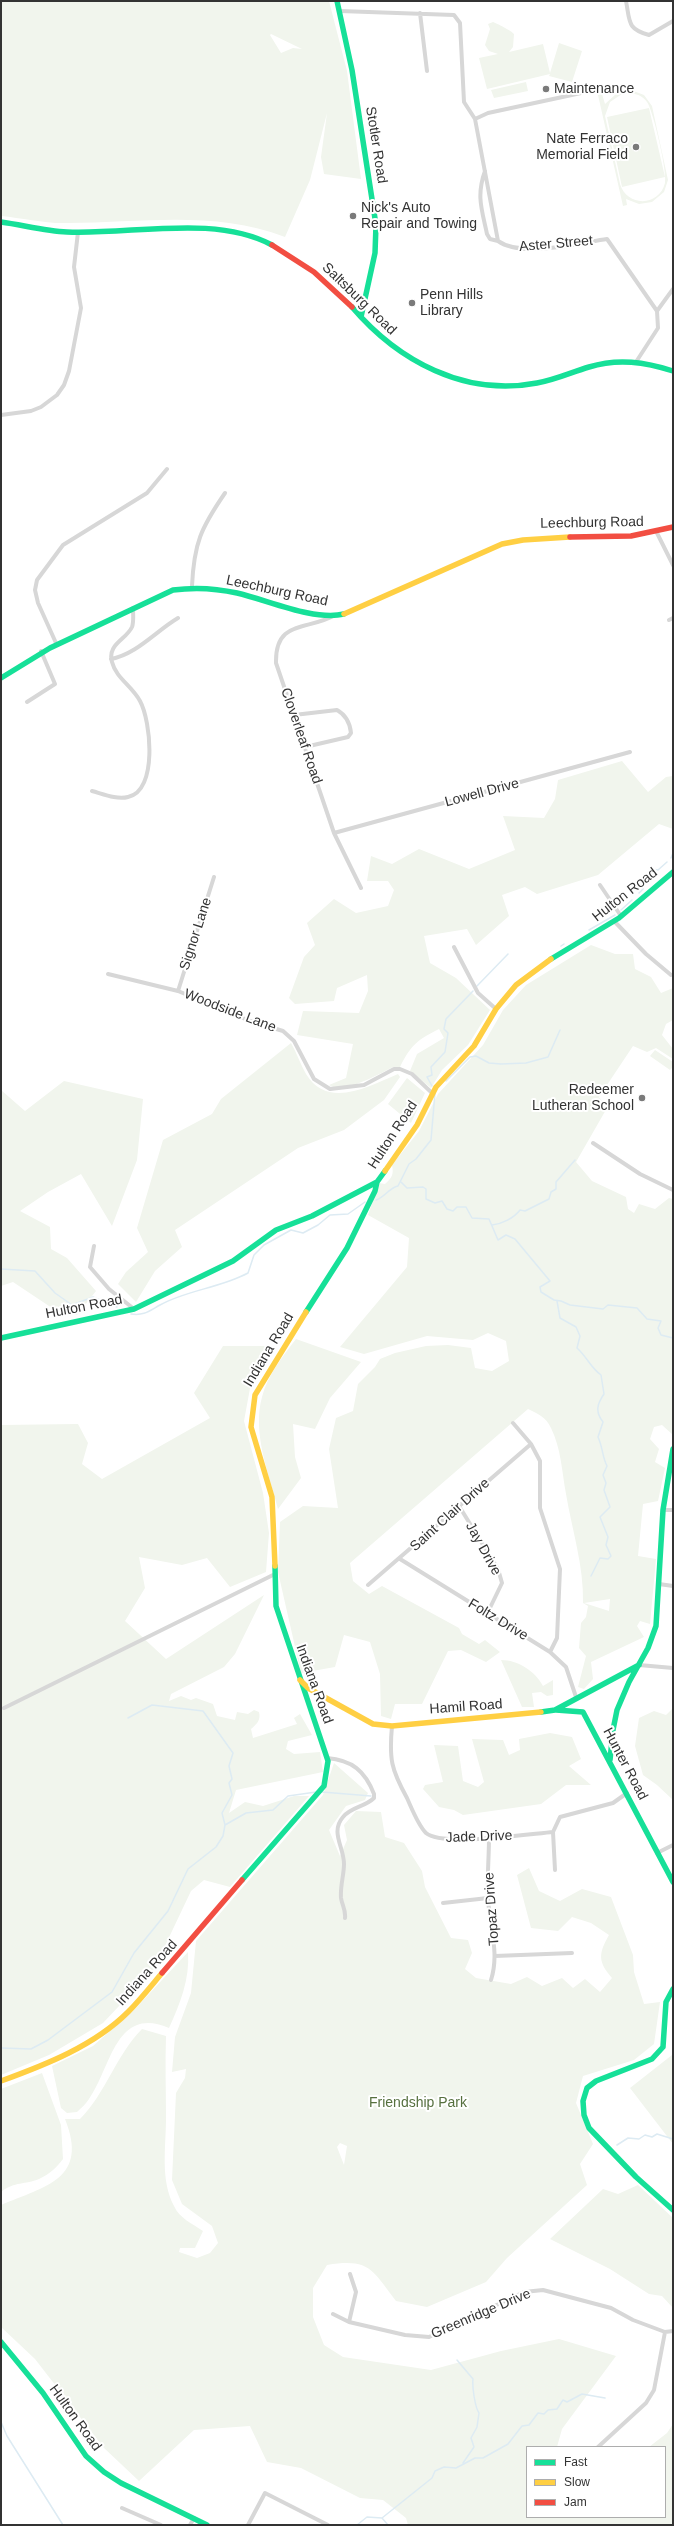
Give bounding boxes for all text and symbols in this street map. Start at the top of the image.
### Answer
place label: Maintenance [554,81,634,97]
marker: Maintenance [541,84,551,94]
street label: Stotler Road [362,105,390,185]
place label: Nate Ferraco Memorial Field [536,131,628,164]
marker: Nate Ferraco Memorial Field [631,142,641,152]
place label: Nick's Auto Repair and Towing [361,200,477,232]
marker: Nick's Auto Repair and Towing [348,211,358,221]
street label: Aster Street [518,232,594,256]
street label: Saltsburg Road [318,259,400,339]
place label: Penn Hills Library [420,287,483,320]
marker: Penn Hills Library [407,298,417,308]
street label: Leechburg Road [540,514,644,532]
street label: Leechburg Road [225,572,329,610]
street label: Cloverleaf Road [277,686,325,786]
street label: Lowell Drive [443,775,521,811]
street label: Hulton Road [589,864,661,926]
street label: Signor Lane [176,896,216,972]
street label: Woodside Lane [182,986,278,1036]
place label: Redeemer Lutheran School [532,1082,634,1114]
marker: Redeemer Lutheran School [637,1093,647,1103]
street label: Hulton Road [365,1098,421,1172]
street label: Hulton Road [44,1291,124,1323]
street label: Indiana Road [240,1310,298,1390]
street label: Saint Clair Drive [407,1475,493,1555]
street label: Jay Drive [462,1519,504,1579]
street label: Foltz Drive [465,1596,531,1644]
street label: Indiana Road [292,1642,336,1726]
street label: Hamil Road [429,1696,503,1718]
street label: Hunter Road [599,1725,651,1803]
street label: Jade Drive [445,1827,513,1847]
street label: Topaz Drive [481,1872,503,1946]
street label: Indiana Road [113,1936,181,2010]
park label: Friendship Park [369,2095,467,2111]
street label: Greenridge Drive [429,2285,533,2343]
street label: Hulton Road [45,2382,105,2454]
legend [526,2446,666,2518]
text: Fast [564,2455,587,2469]
text: Slow [564,2475,590,2489]
text: Jam [564,2495,587,2509]

